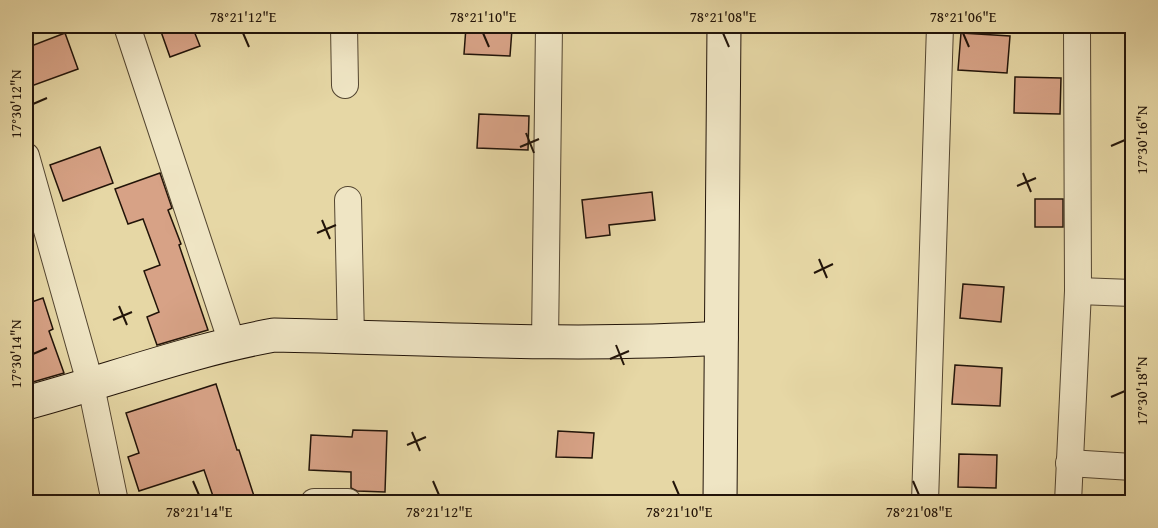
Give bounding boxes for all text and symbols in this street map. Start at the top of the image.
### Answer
text: 78°21'12"E [210,6,277,27]
text: 78°21'10"E [450,6,517,27]
text: 78°21'08"E [690,6,757,27]
text: 78°21'06"E [930,6,997,27]
text: 17°30'12"N [5,69,26,138]
text: 17°30'16"N [1131,105,1152,174]
text: 17°30'14"N [5,319,26,388]
text: 17°30'18"N [1131,356,1152,425]
text: 78°21'14"E [166,501,233,522]
text: 78°21'12"E [406,501,473,522]
text: 78°21'10"E [646,501,713,522]
text: 78°21'08"E [886,501,953,522]

